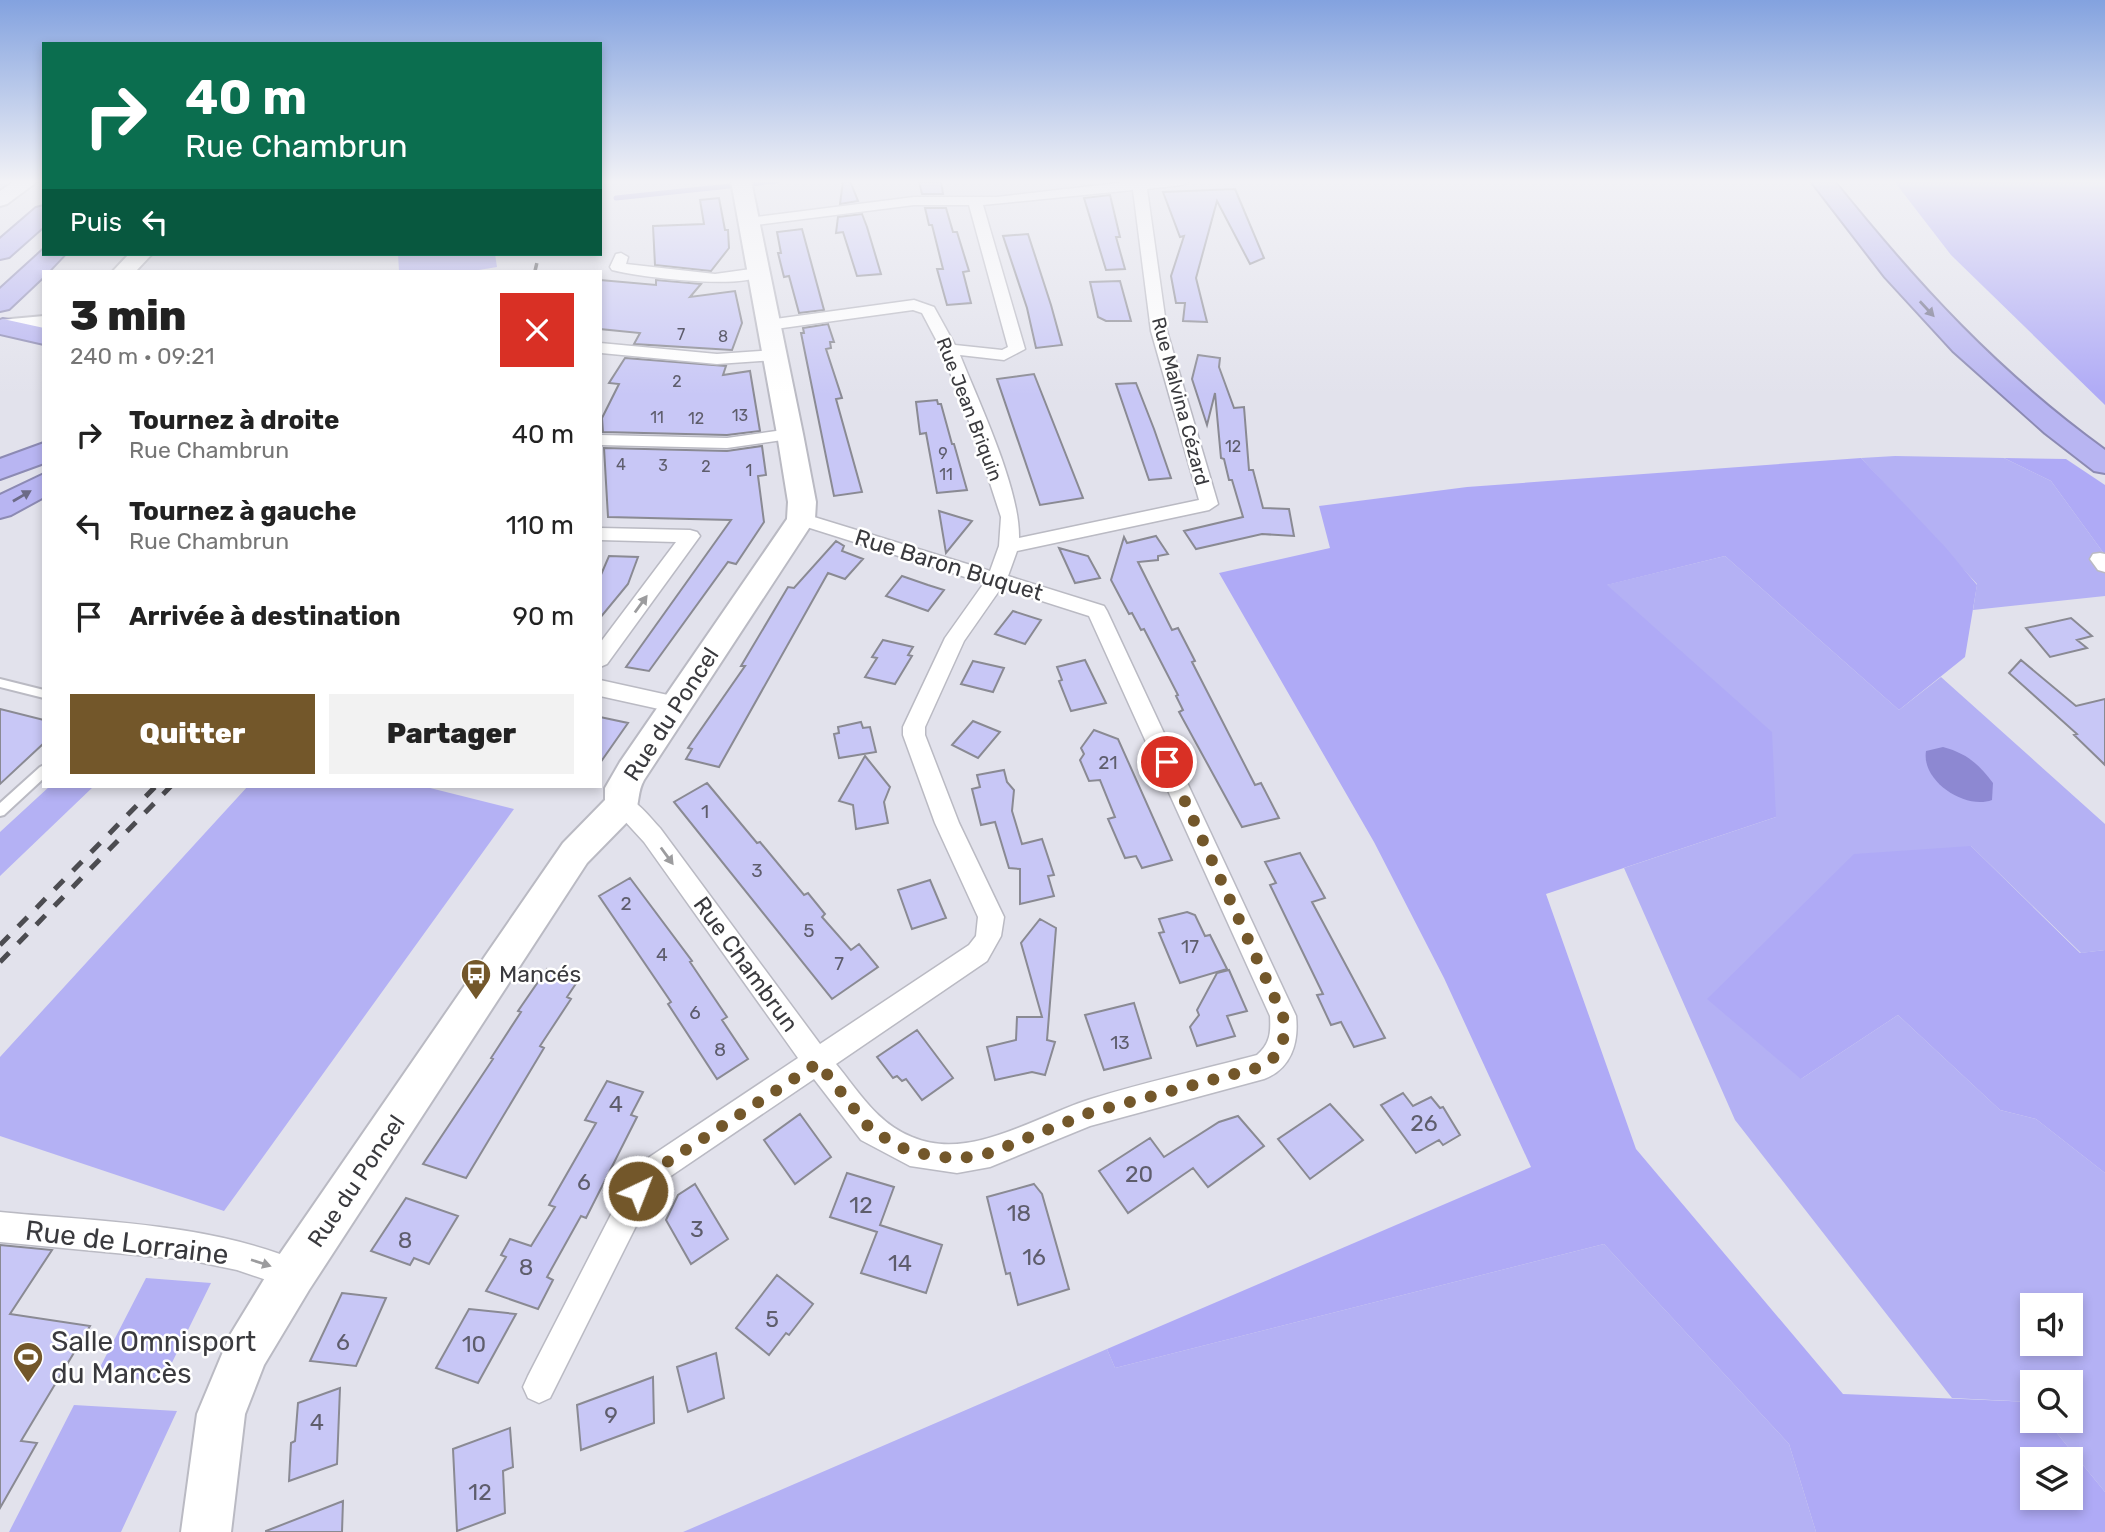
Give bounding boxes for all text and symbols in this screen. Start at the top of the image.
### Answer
text: 40 m [185,68,307,126]
icon: right [70,70,161,161]
text: Rue Chambrun [185,127,408,165]
icon: left [136,203,174,241]
text: Puis [70,207,122,238]
text: 3 min [70,291,186,341]
button: close [500,293,574,367]
one-way arrow [1919,300,1935,317]
street label: Rue Malvina Cézard [1147,315,1214,488]
house number: 7 [677,325,685,344]
house number: 8 [718,327,728,346]
street label: Rue Jean Briquin [932,334,1007,484]
text: 240 m · 09:21 [70,342,215,370]
house number: 2 [672,372,682,391]
text: Tournez à droite [129,405,339,436]
house number: 13 [732,406,748,425]
house number: 11 [650,408,664,427]
house number: 12 [688,409,704,428]
icon: right [70,416,108,454]
text: 40 m [512,419,574,450]
text: Rue Chambrun [129,436,289,464]
house number: 12 [1225,437,1241,456]
house number: 9 [938,444,948,463]
house number: 4 [616,455,626,474]
house number: 3 [658,456,668,475]
house number: 2 [701,457,711,476]
house number: 1 [746,461,752,480]
house number: 11 [939,465,953,484]
one-way arrow [12,490,32,502]
text: Tournez à gauche [129,496,357,527]
icon: left [70,507,108,545]
text: 110 m [506,510,574,541]
street label: Rue Baron Buquet [852,523,1046,607]
text: Rue Chambrun [129,527,289,555]
one-way arrow [633,595,647,613]
icon: arrive [70,598,108,636]
text: Arrivée à destination [129,601,401,632]
text: 90 m [513,601,574,632]
street label: Rue du Poncel [617,642,725,786]
button: Quitter [70,694,315,774]
button: Partager [329,694,574,774]
pin [1137,732,1197,792]
icon: arrive [1148,743,1186,781]
house number: 21 [1098,751,1118,774]
house number: 1 [701,800,709,823]
one-way arrow [660,847,674,865]
house number: 3 [751,859,763,882]
street label: Rue Chambrun [688,891,804,1037]
house number: 2 [620,892,632,915]
house number: 5 [803,919,815,942]
house number: 17 [1181,935,1199,958]
house number: 4 [656,943,668,966]
house number: 7 [834,952,844,975]
bus stop icon: Mancés [459,957,493,1001]
place label: Mancés [499,960,581,988]
house number: 6 [689,1001,701,1024]
house number: 13 [1110,1031,1130,1054]
house number: 8 [714,1038,726,1061]
house number: 4 [609,1090,623,1118]
house number: 26 [1410,1109,1438,1137]
street label: Rue du Poncel [301,1110,411,1252]
position arrow [601,1154,675,1228]
house number: 20 [1125,1160,1153,1188]
house number: 6 [577,1168,591,1196]
house number: 12 [849,1191,873,1219]
house number: 18 [1007,1199,1031,1227]
street label: Rue de Lorraine [23,1214,230,1271]
house number: 3 [690,1215,704,1243]
house number: 8 [398,1226,412,1254]
house number: 16 [1022,1243,1046,1271]
house number: 14 [888,1249,912,1277]
house number: 8 [519,1253,533,1281]
one-way arrow [251,1258,272,1269]
map controls [2020,1293,2083,1510]
button: sound [2020,1293,2083,1356]
house number: 5 [765,1305,779,1333]
place label: Salle Omnisport du Mancès [51,1325,256,1390]
house number: 6 [336,1328,350,1356]
house number: 10 [462,1330,486,1358]
sports icon: Salle Omnisport du Mancès [11,1340,45,1384]
button: search [2020,1370,2083,1433]
house number: 9 [604,1401,618,1429]
house number: 4 [310,1408,324,1436]
button: layers [2020,1447,2083,1510]
house number: 12 [468,1478,492,1506]

